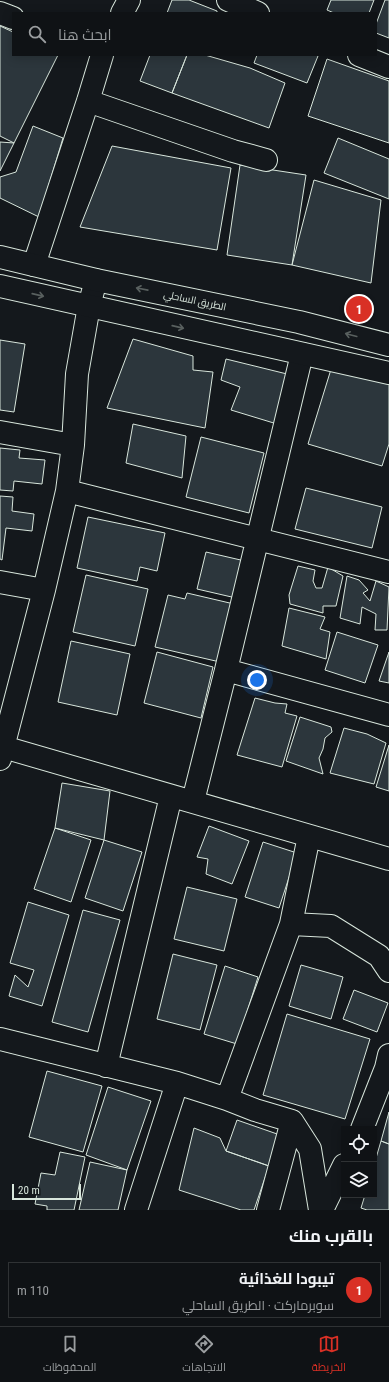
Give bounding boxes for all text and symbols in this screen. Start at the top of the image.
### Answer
search box [12,12,377,56]
icon: search [26,23,48,45]
text: ابحث هنا [58,26,112,44]
one-way arrow [136,285,149,293]
street label: الطريق الساحلي [162,288,227,314]
one-way arrow [31,291,44,299]
pin: 1 [346,294,372,324]
one-way arrow [172,323,185,331]
one-way arrow [345,331,358,338]
your location [247,670,267,690]
map controls [341,1126,377,1198]
button: locate [341,1126,377,1162]
button: layers [341,1162,377,1198]
scale bar [12,1182,81,1201]
text: 20 m [18,1184,40,1197]
text: بالقرب منك [289,1226,373,1246]
text: تيبودا للغذائية [239,1270,334,1288]
text: 110 m [17,1283,49,1298]
text: 1 [356,1283,362,1298]
text: سوبرماركت · الطريق الساحلي [182,1298,334,1313]
tab: المحفوظات [43,1333,96,1377]
tab: الاتجاهات [182,1333,226,1377]
tab: الخريطة [312,1333,346,1377]

